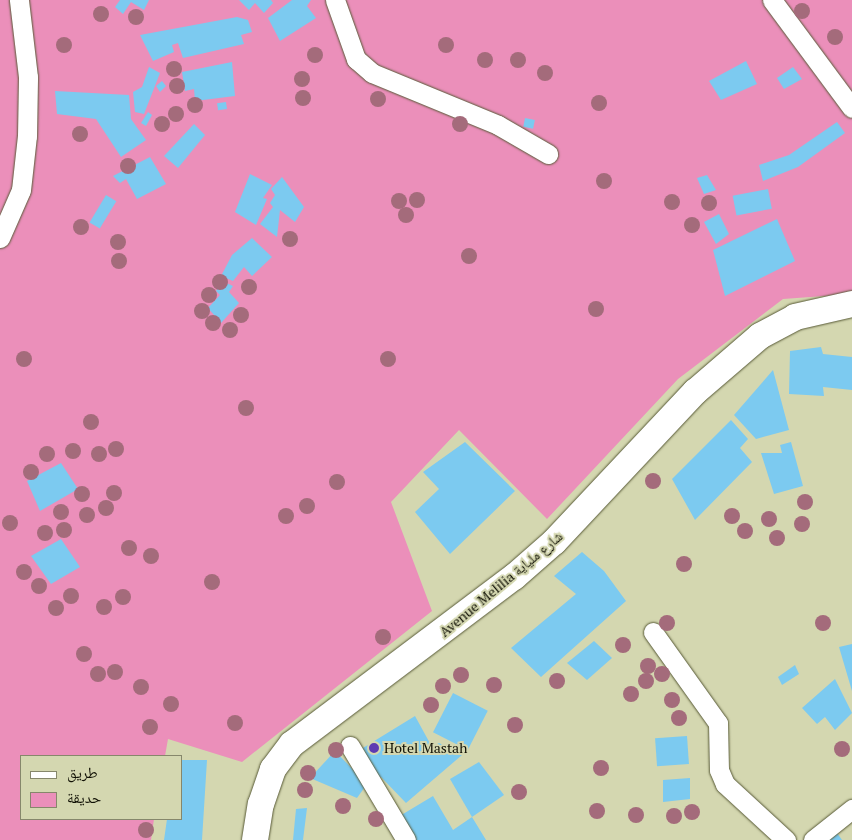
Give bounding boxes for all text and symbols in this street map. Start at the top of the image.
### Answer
street label: Avenue Melilia شارع ملياية [436,528,566,640]
place label: Hotel Mastah [384,740,467,756]
marker: Hotel Mastah [368,742,380,754]
legend [20,755,182,820]
text: طريق [67,762,98,782]
text: حديقة [67,787,101,807]

